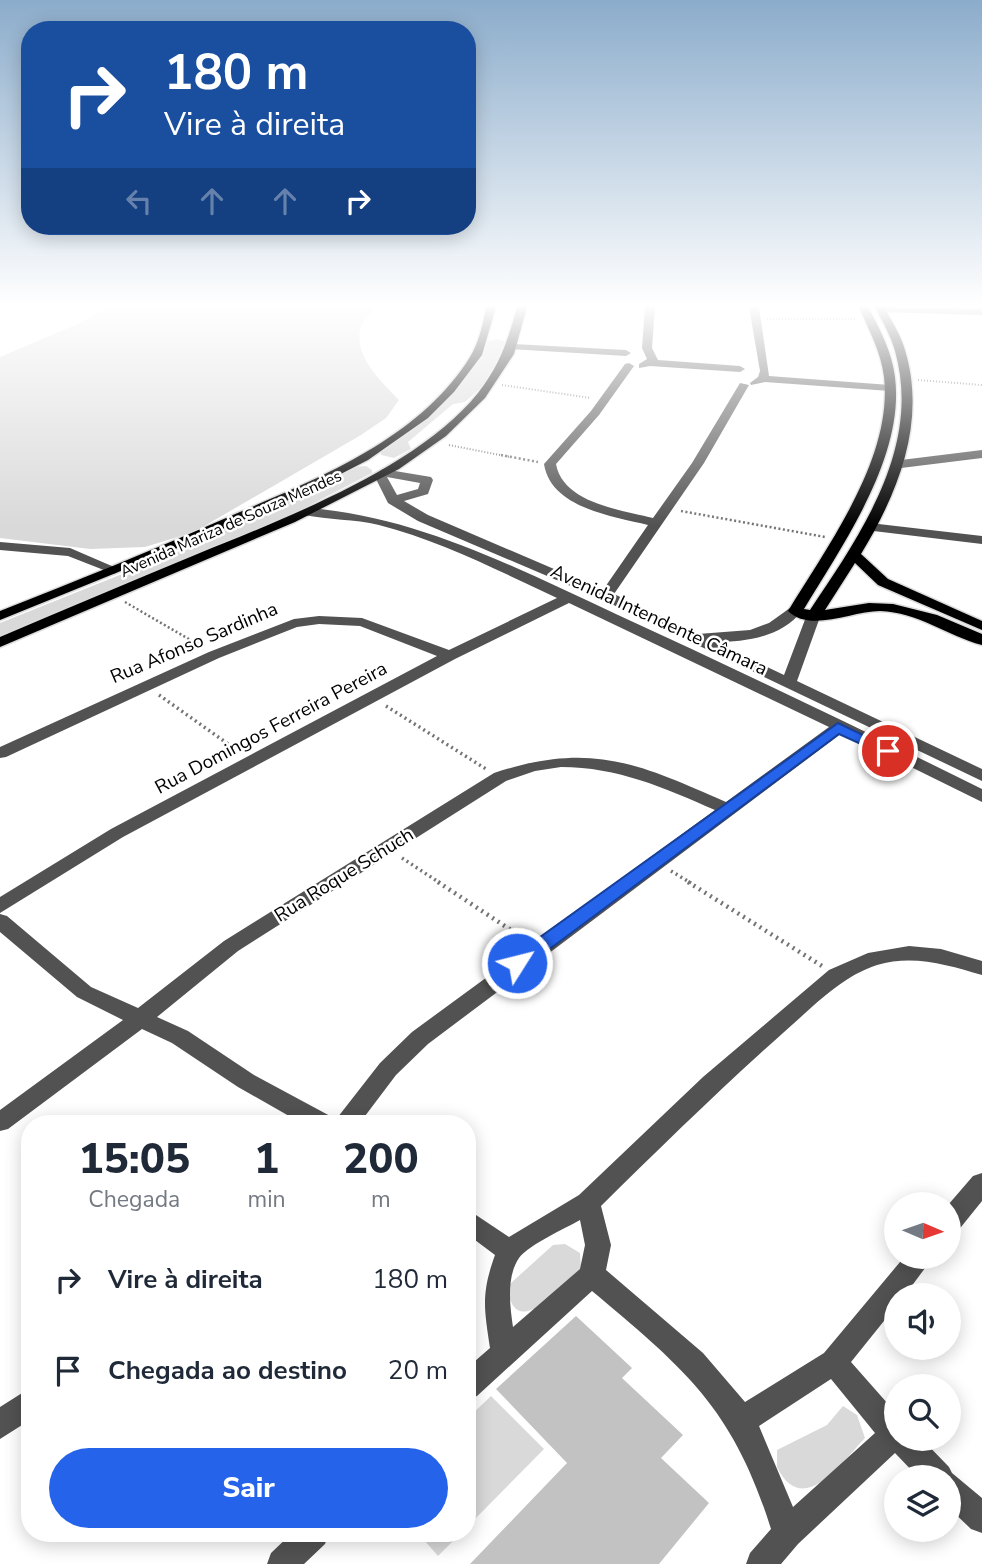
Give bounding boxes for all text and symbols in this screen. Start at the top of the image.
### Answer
text: 180 m [164,39,308,106]
icon: right [49,49,140,140]
text: Vire à direita [164,103,345,146]
icon: left [120,182,158,220]
icon: ahead [193,182,231,220]
icon: ahead [266,182,304,220]
icon: right [339,182,377,220]
street label: Avenida Mariza de Souza Mendes [117,465,345,583]
street label: Avenida Intendente Câmara [546,558,772,682]
street label: Rua Afonso Sardinha [106,596,282,690]
street label: Rua Domingos Ferreira Pereira [150,656,392,800]
pin [858,721,918,781]
icon: arrive [869,732,907,770]
street label: Rua Roque Schuch [269,822,419,928]
position arrow [480,926,554,1000]
text: 15:05 [78,1131,190,1188]
text: 1 [254,1131,279,1188]
text: 200 [343,1131,419,1188]
text: Chegada [88,1184,180,1215]
text: min [248,1184,286,1215]
text: m [371,1184,391,1215]
north arrow [884,1192,961,1269]
map controls [884,1192,961,1542]
icon: right [49,1261,87,1299]
text: Vire à direita [108,1262,263,1297]
text: 180 m [372,1262,448,1297]
button: sound [884,1283,961,1360]
icon: arrive [49,1352,87,1390]
text: Chegada ao destino [108,1353,347,1388]
text: 20 m [388,1353,448,1388]
button: search [884,1374,961,1451]
button: Sair [49,1448,448,1528]
button: layers [884,1465,961,1542]

